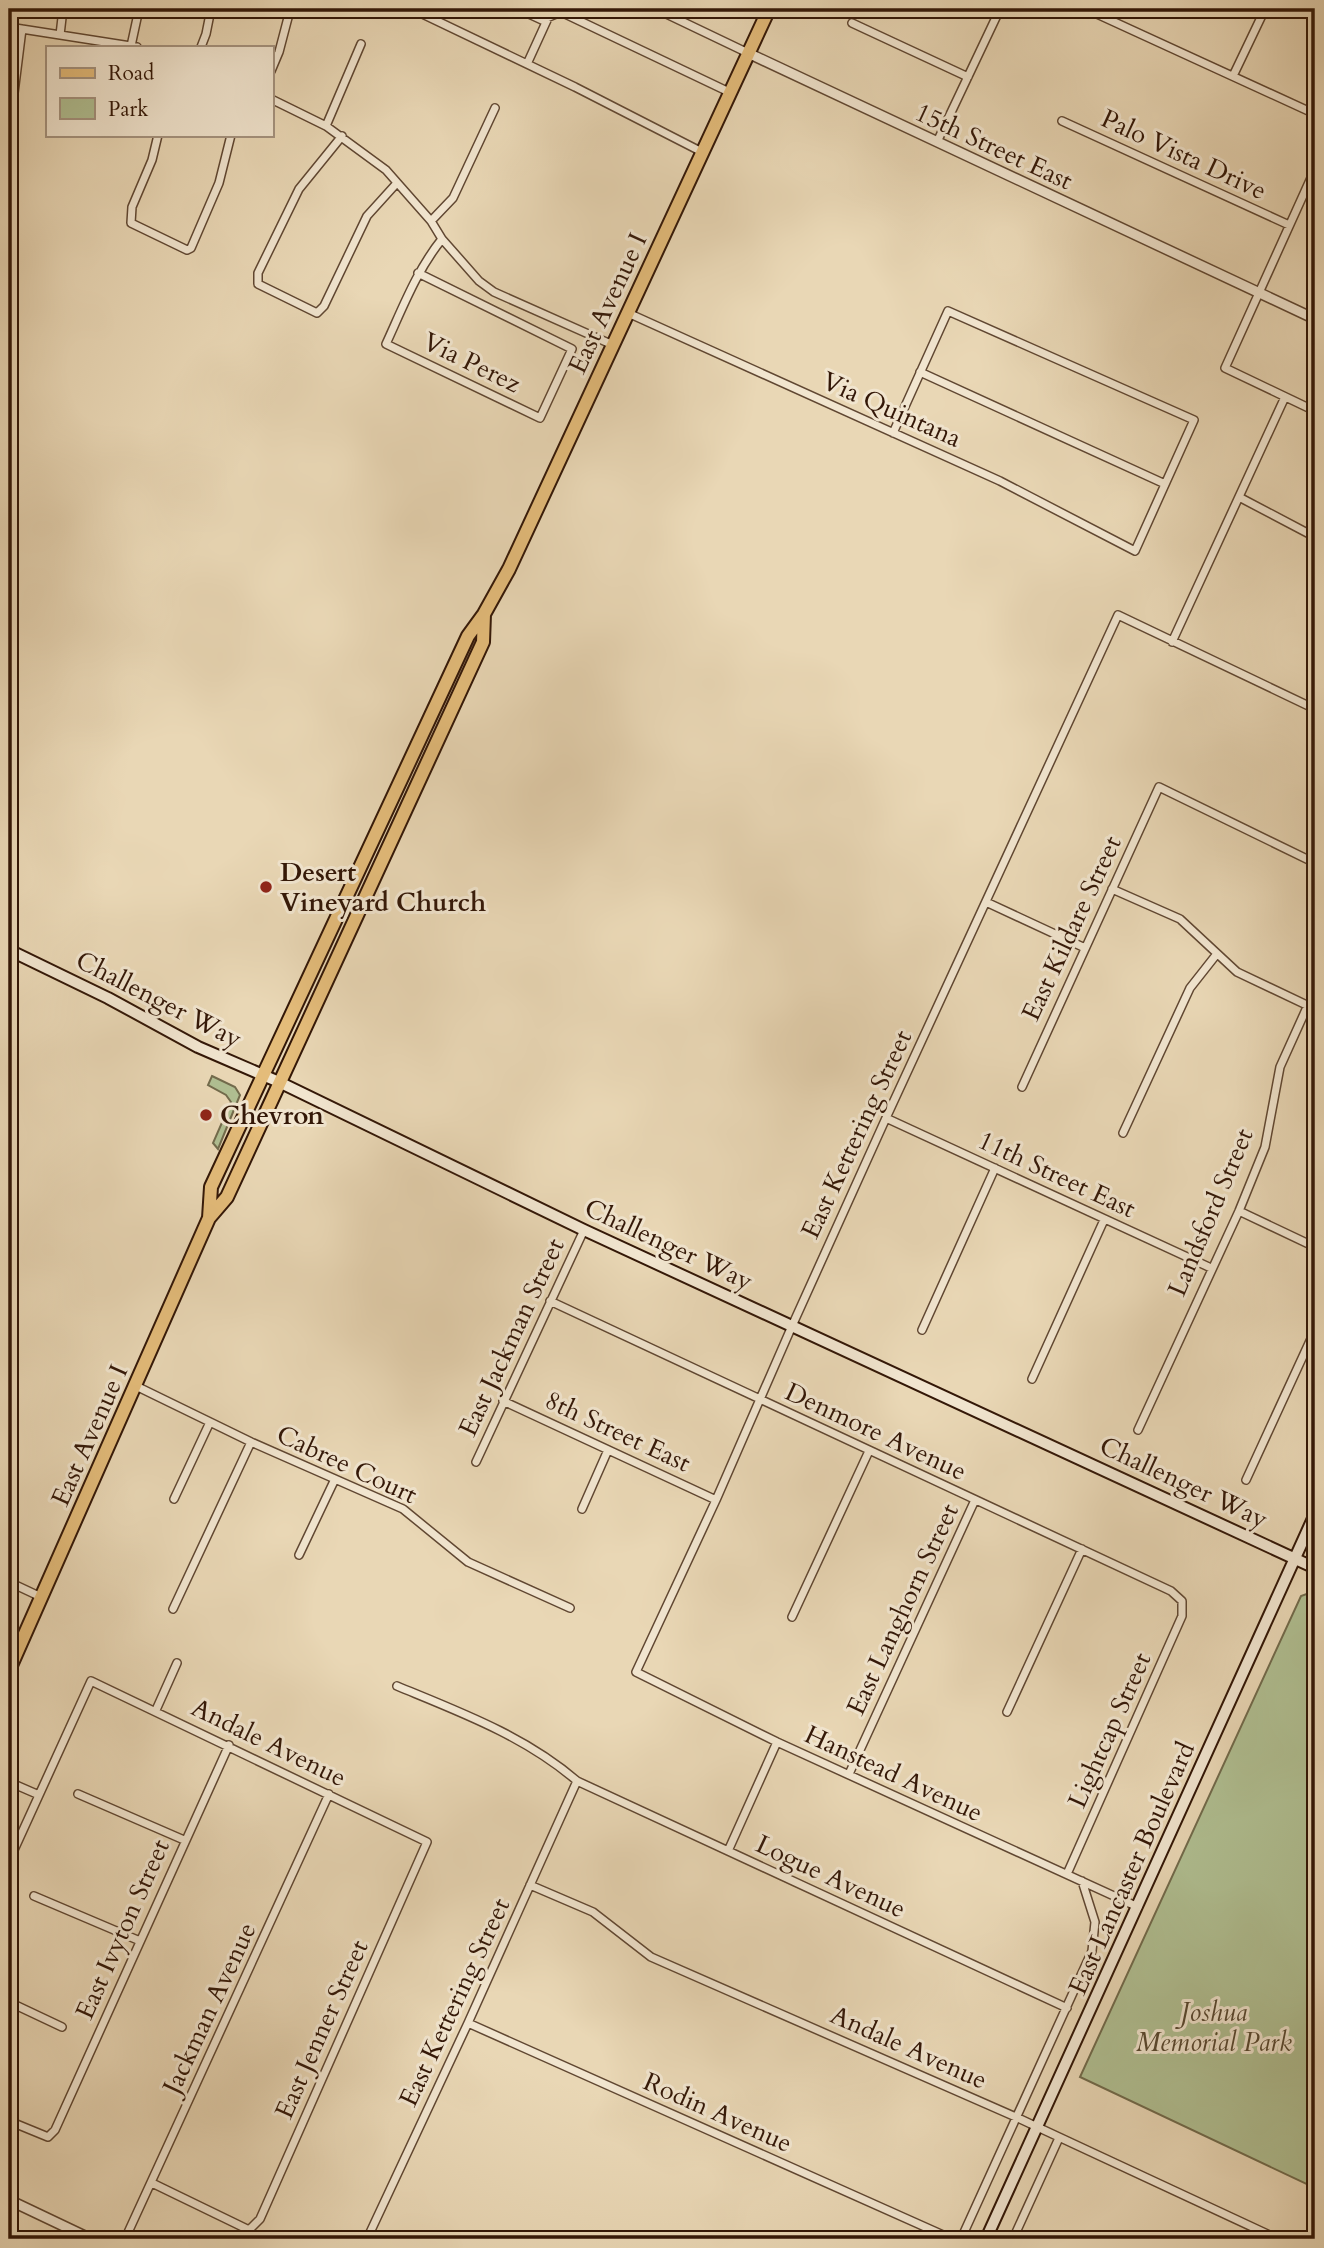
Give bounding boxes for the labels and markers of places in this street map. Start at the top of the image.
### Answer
place label: Desert Vineyard Church [280,855,486,920]
marker: Desert Vineyard Church [258,879,274,895]
place label: Chevron [220,1098,324,1133]
marker: Chevron [198,1107,214,1123]

